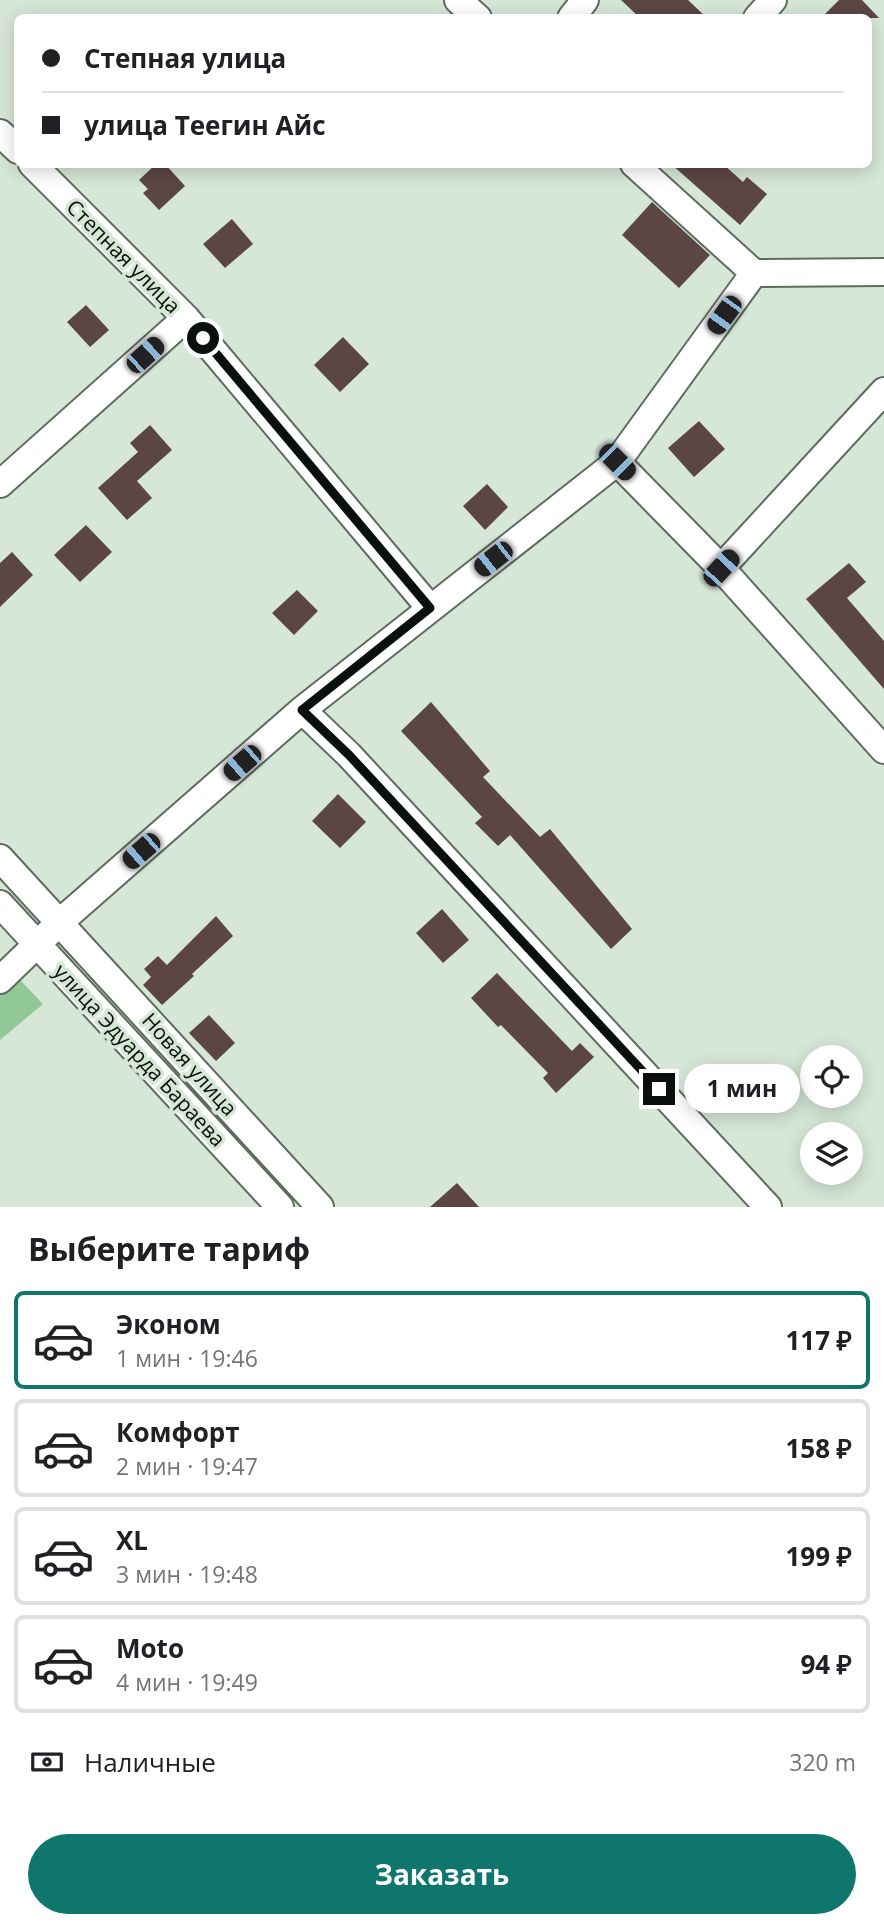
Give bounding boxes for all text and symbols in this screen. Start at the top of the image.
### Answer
text: Степная улица [84,40,286,76]
text: улица Теегин Айс [84,107,326,143]
street label: Степная улица [61,193,187,319]
car [704,292,745,338]
route start [187,322,219,354]
car [123,333,168,377]
car [595,440,640,484]
car [470,538,517,580]
car [699,545,744,591]
car [220,741,265,785]
car [119,829,164,873]
street label: улица Эдуарда Бараева [48,958,232,1152]
street label: Новая улица [136,1006,244,1122]
map controls [800,1045,863,1185]
button: locate [800,1045,863,1108]
callout: 1 мин [684,1064,799,1114]
text: 1 мин [707,1072,777,1104]
route end [643,1073,675,1105]
button: layers [800,1122,863,1185]
text: Выберите тариф [28,1227,310,1270]
text: Эконом [116,1306,221,1342]
icon: car [32,1309,95,1372]
text: 117 ₽ [786,1322,852,1358]
text: 1 мин · 19:46 [116,1342,258,1374]
text: Комфорт [116,1414,240,1450]
icon: car [32,1417,95,1480]
text: 158 ₽ [786,1430,852,1466]
text: 2 мин · 19:47 [116,1450,258,1482]
text: XL [116,1522,148,1558]
icon: car [32,1525,95,1588]
text: 199 ₽ [786,1538,852,1574]
text: 3 мин · 19:48 [116,1558,258,1590]
text: Moto [116,1630,184,1666]
icon: car [32,1633,95,1696]
text: 94 ₽ [800,1646,852,1682]
text: 4 мин · 19:49 [116,1666,258,1698]
icon: cash [28,1743,66,1781]
text: Наличные [84,1744,216,1780]
text: 320 m [789,1746,856,1778]
button: Заказать [28,1834,856,1914]

